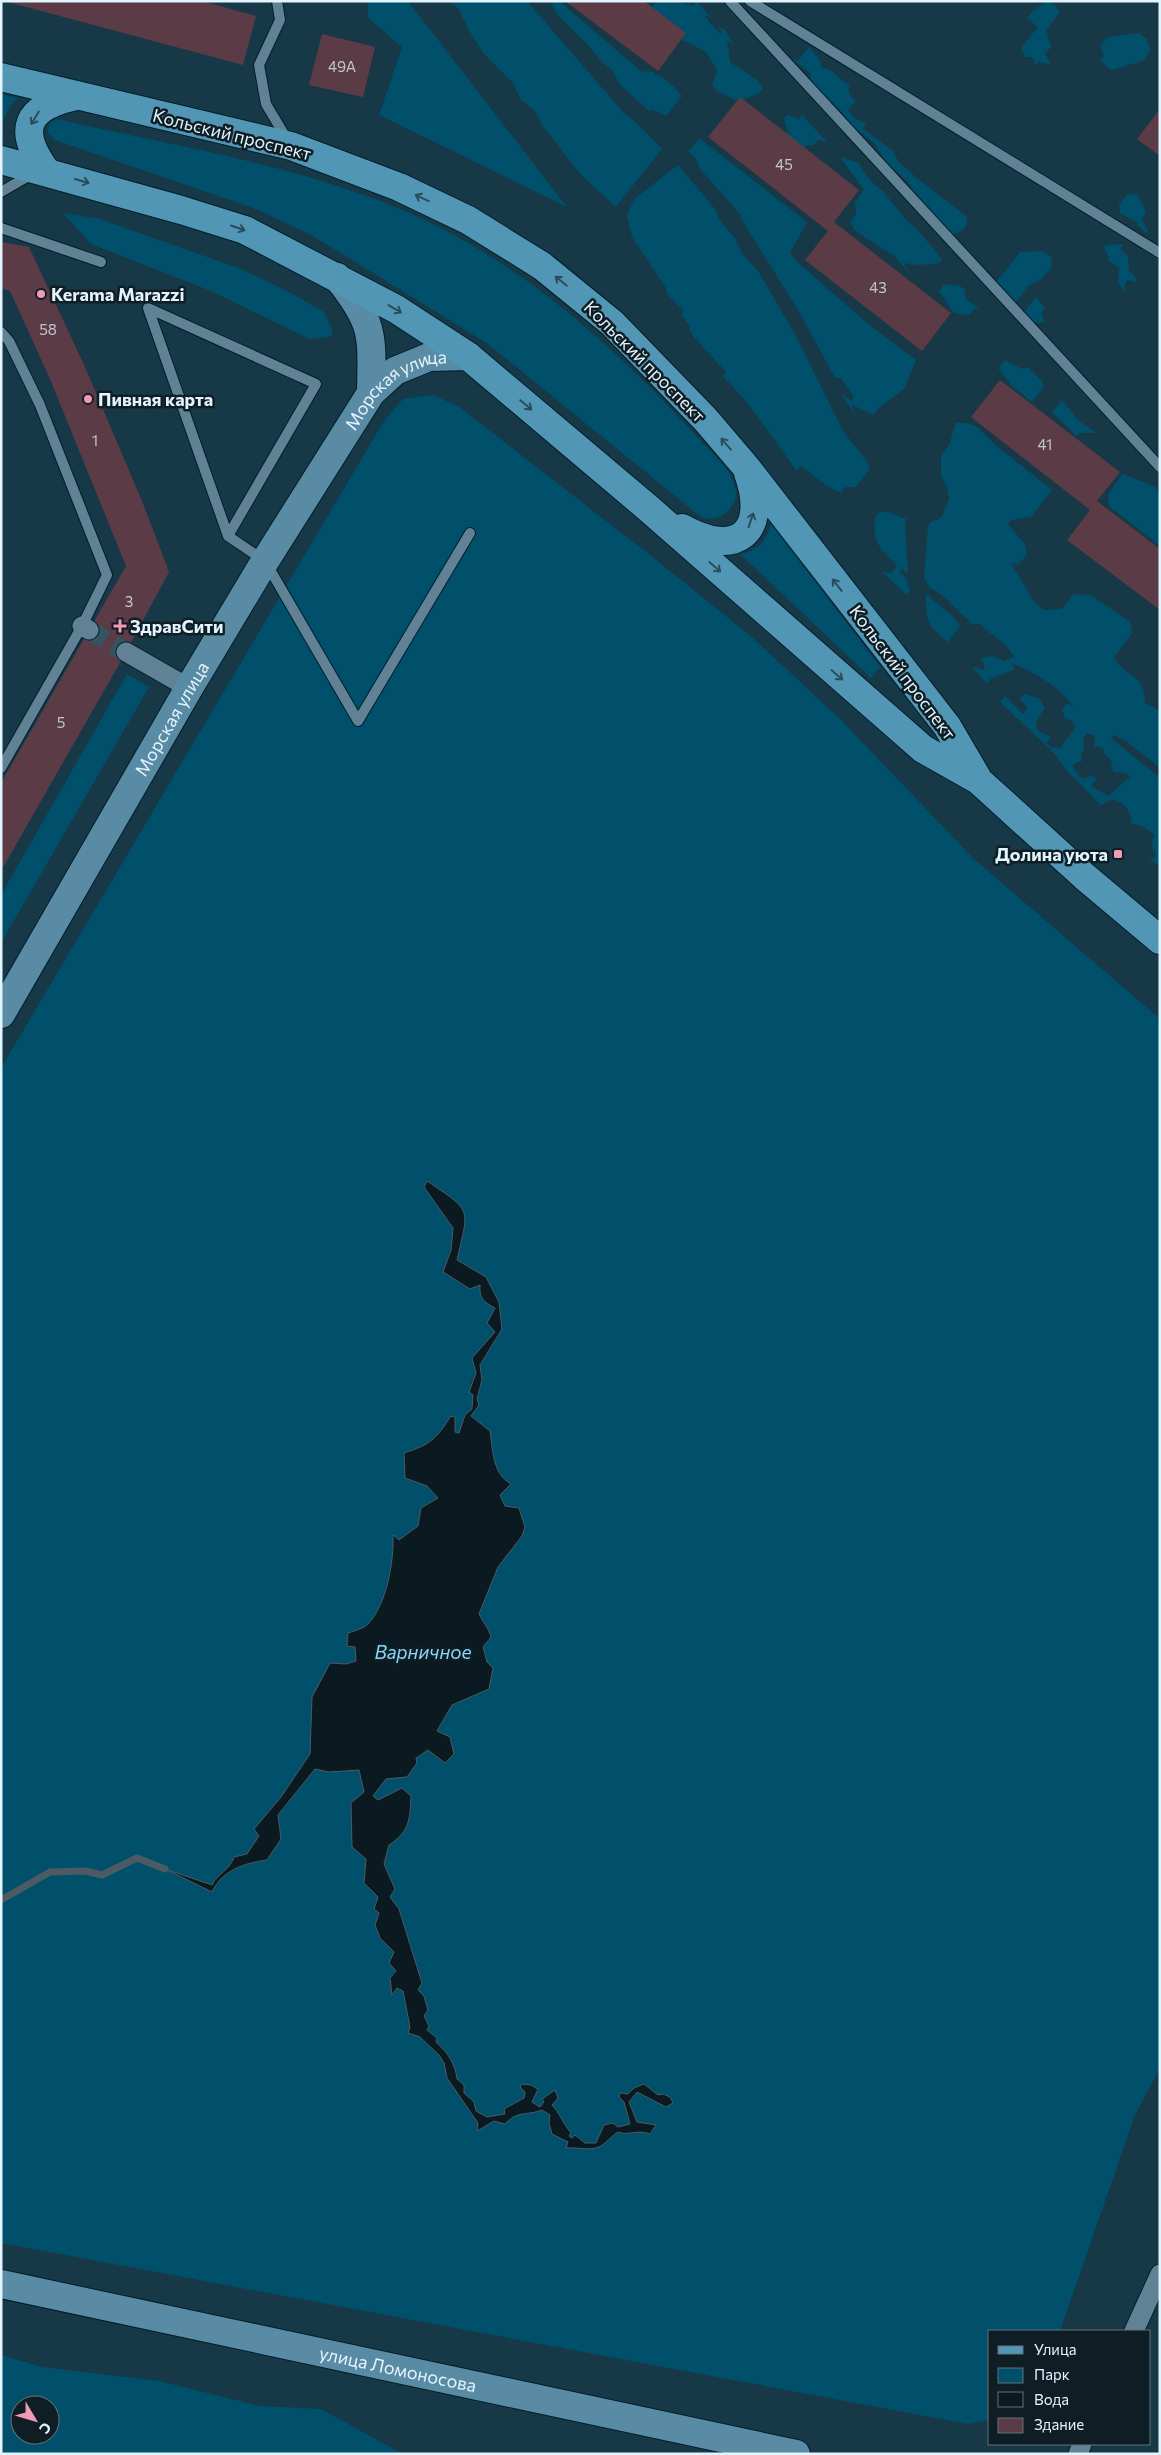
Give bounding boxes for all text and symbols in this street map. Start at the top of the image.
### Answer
house number: 49А [328,57,356,75]
street label: Кольский проспект [150,104,314,164]
one-way arrow [29,111,40,125]
house number: 45 [775,155,793,173]
one-way arrow [74,177,90,187]
one-way arrow [415,193,430,202]
one-way arrow [229,224,245,234]
one-way arrow [554,276,567,287]
house number: 43 [869,278,887,296]
place label: Kerama Marazzi [51,283,185,305]
marker: Kerama Marazzi [35,288,47,300]
street label: Кольский проспект [580,296,711,427]
one-way arrow [387,304,401,314]
house number: 58 [39,320,57,338]
street label: Морская улица [340,346,447,434]
place label: Пивная карта [98,388,213,410]
marker: Пивная карта [82,393,94,405]
one-way arrow [519,399,532,410]
house number: 1 [92,431,98,449]
house number: 41 [1038,435,1052,453]
one-way arrow [721,438,732,451]
one-way arrow [747,512,757,528]
one-way arrow [709,562,722,573]
one-way arrow [832,579,843,592]
house number: 3 [125,592,133,610]
street label: Кольский проспект [845,600,961,744]
place label: ЗдравСити [130,615,223,637]
marker: ЗдравСити [114,620,126,632]
street label: Морская улица [130,658,213,780]
one-way arrow [831,669,844,681]
house number: 5 [57,713,65,731]
place label: Долина уюта [995,843,1108,865]
marker: Долина уюта [1112,848,1124,860]
water label: Варничное [374,1640,472,1663]
legend [988,2330,1151,2445]
text: Улица [1034,2340,1076,2358]
street label: улица Ломоносова [317,2341,479,2396]
text: Парк [1034,2365,1070,2383]
text: Вода [1034,2390,1069,2408]
north arrow [10,2395,60,2445]
text: Здание [1034,2415,1084,2433]
text: С [36,2419,55,2437]

